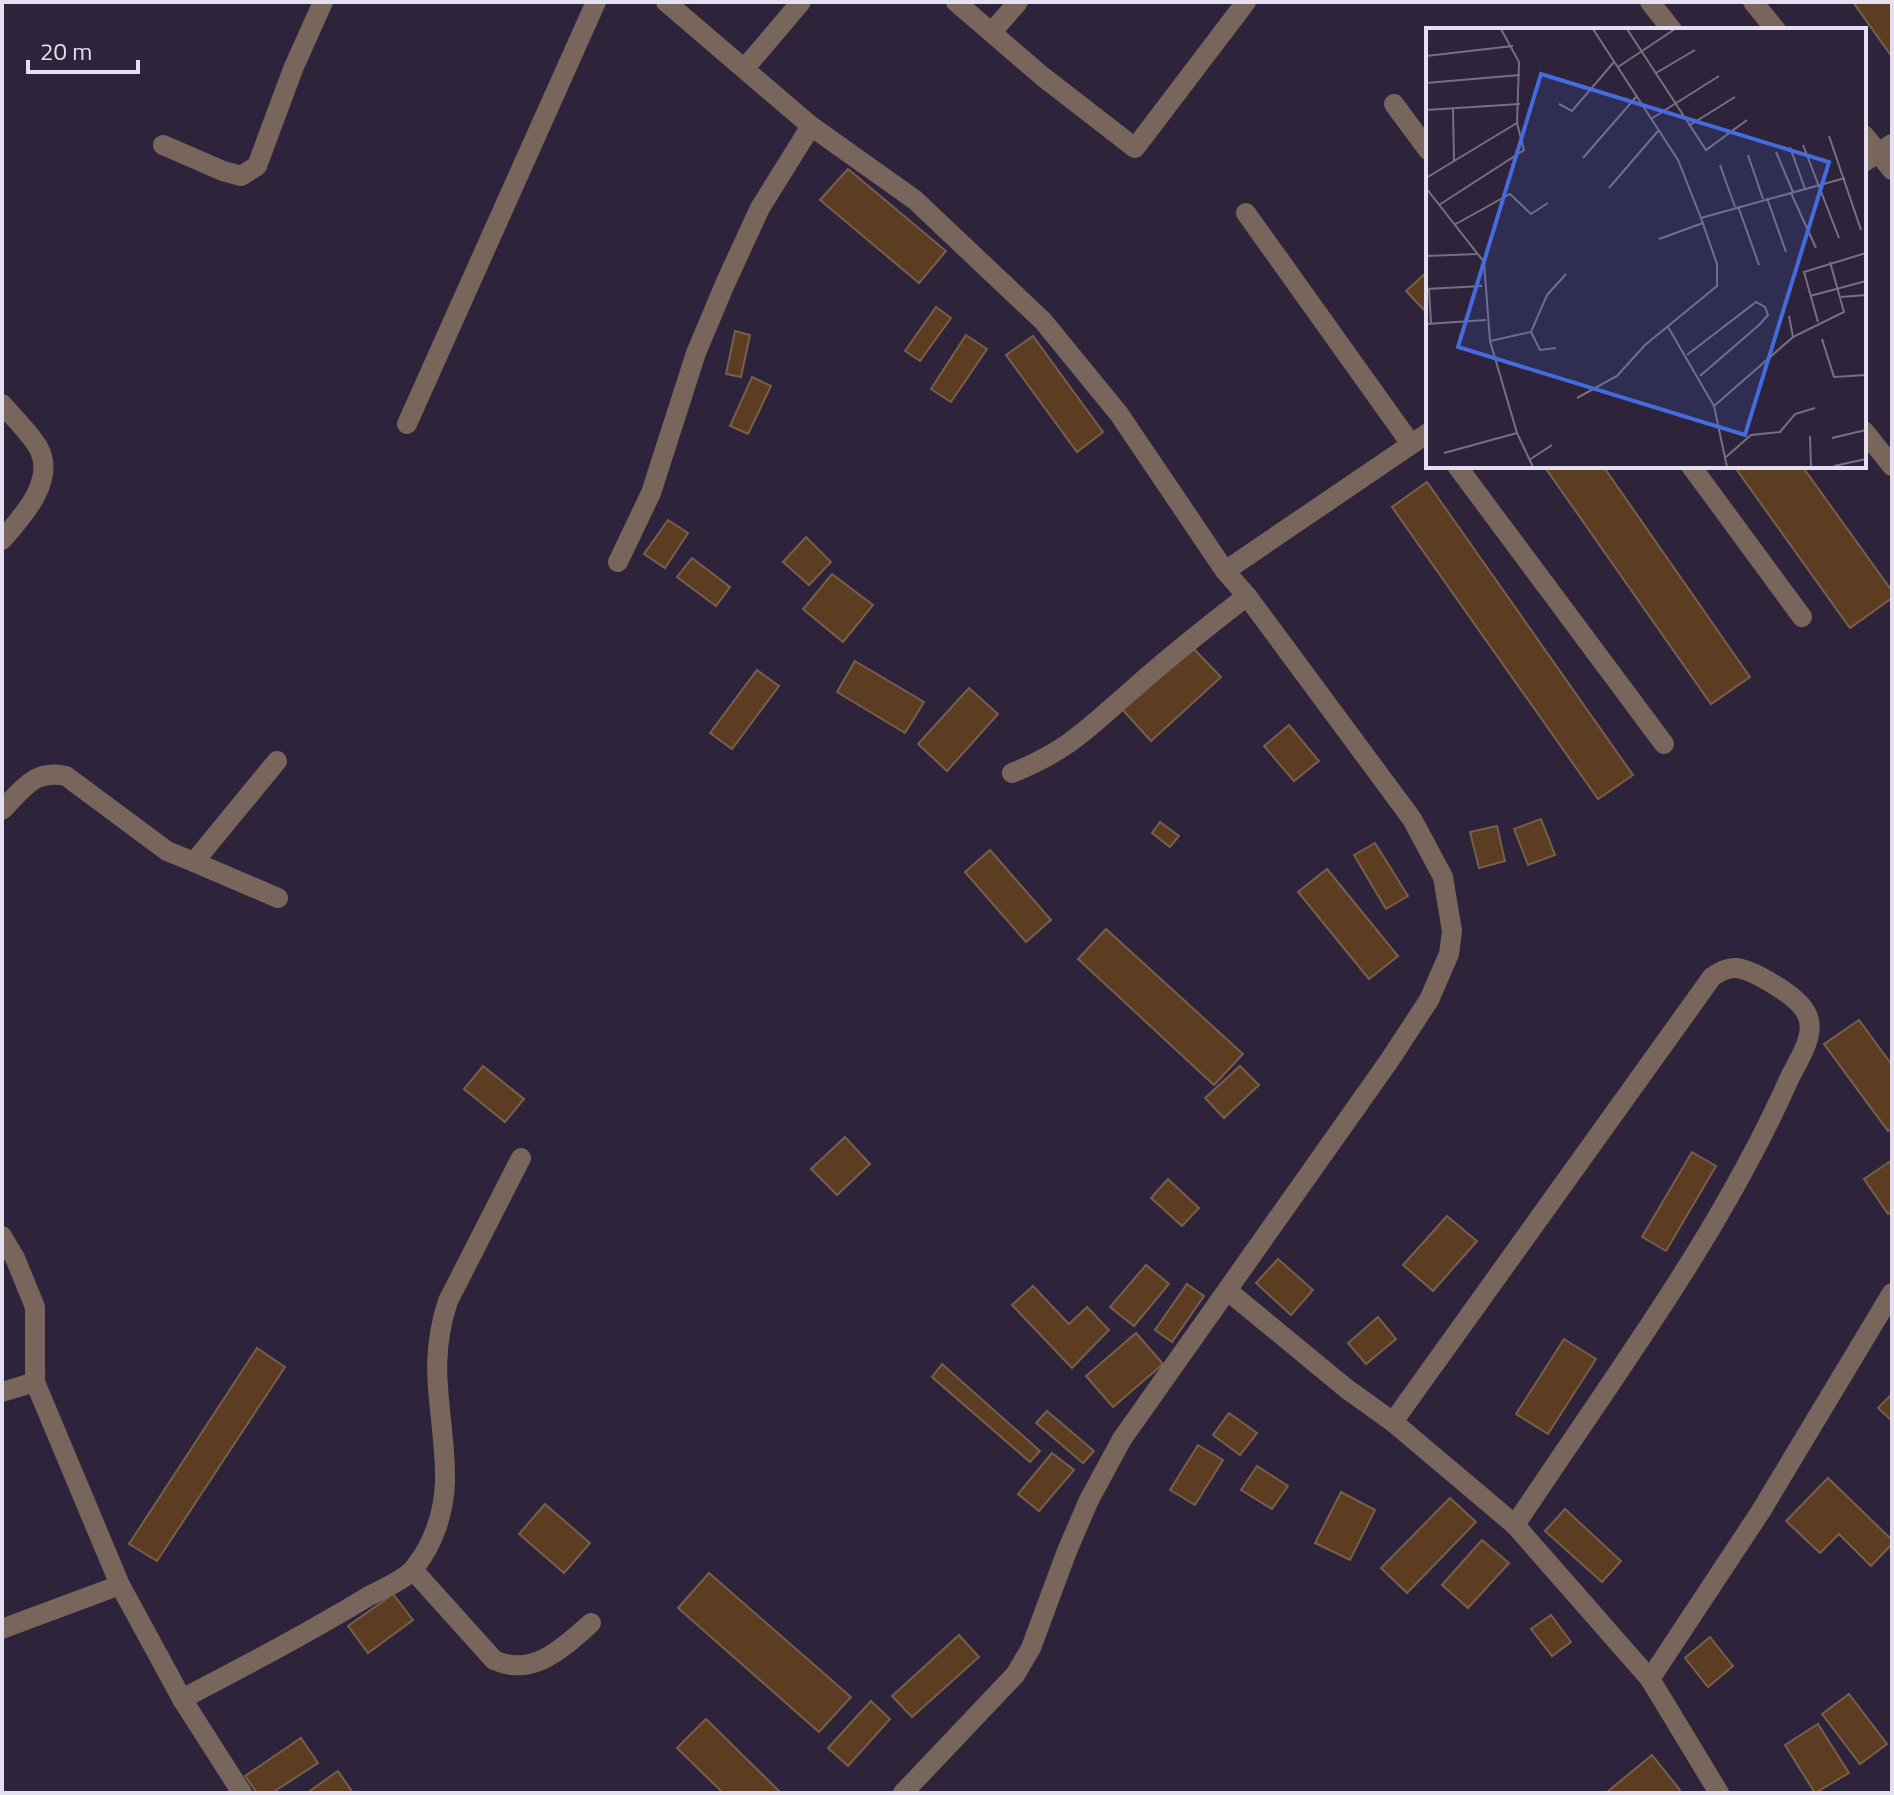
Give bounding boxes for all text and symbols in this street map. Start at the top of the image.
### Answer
scale bar [28,24,138,74]
inset map [1426,28,1866,468]
text: 20 m [40,33,92,69]

